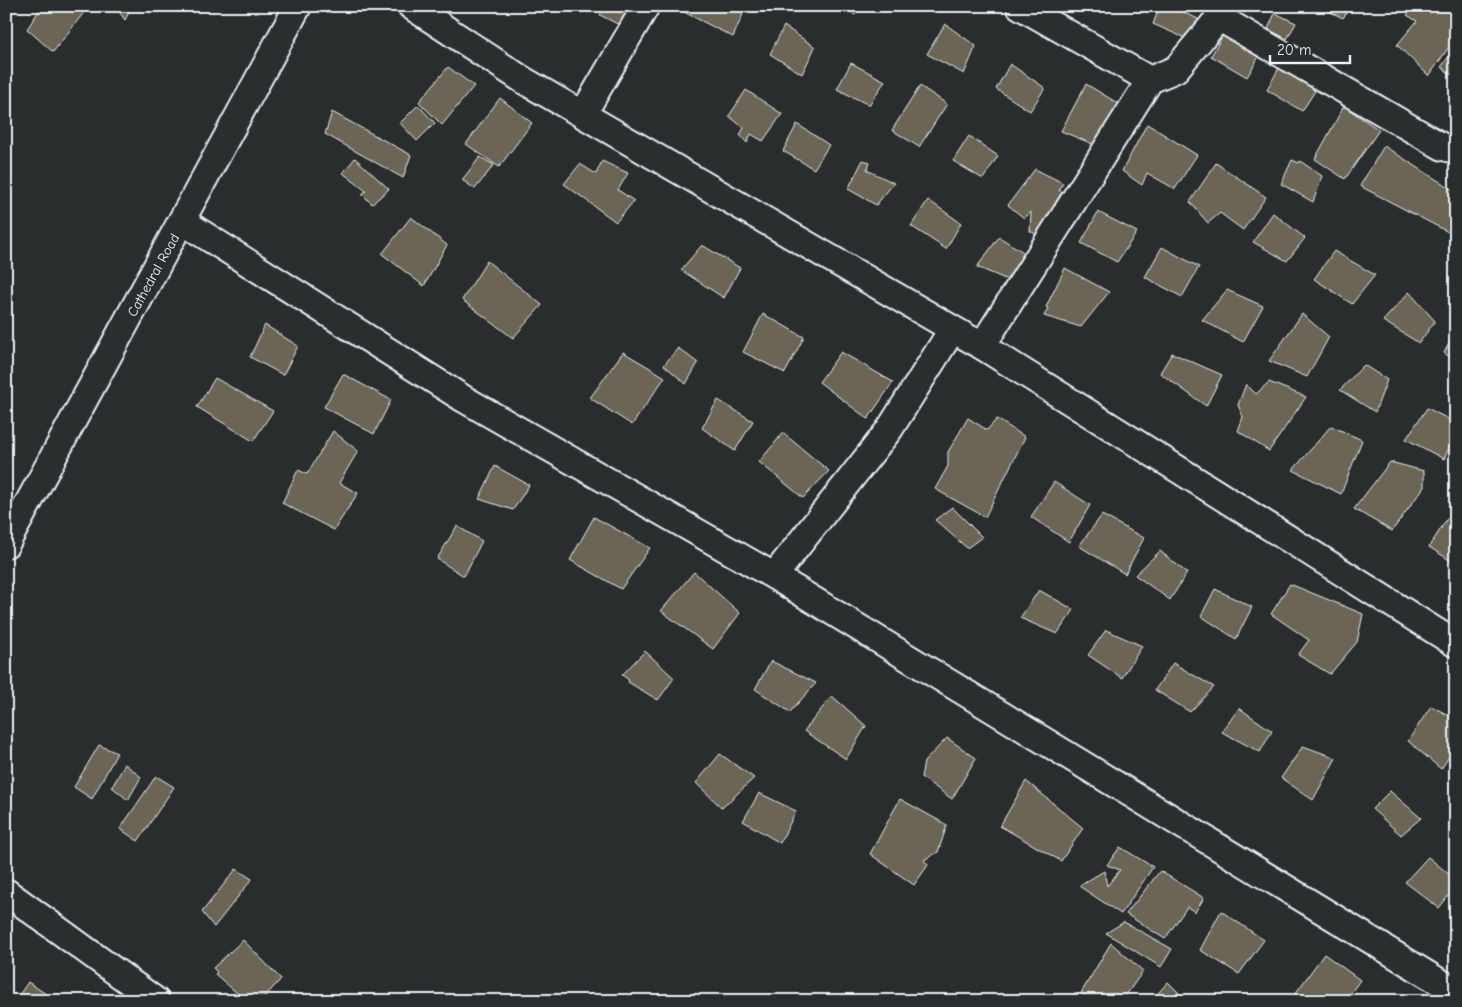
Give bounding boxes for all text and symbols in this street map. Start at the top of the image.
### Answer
scale bar [1270,32,1350,64]
text: 20 m [1277,41,1311,59]
street label: Cathedral Road [124,231,183,320]

